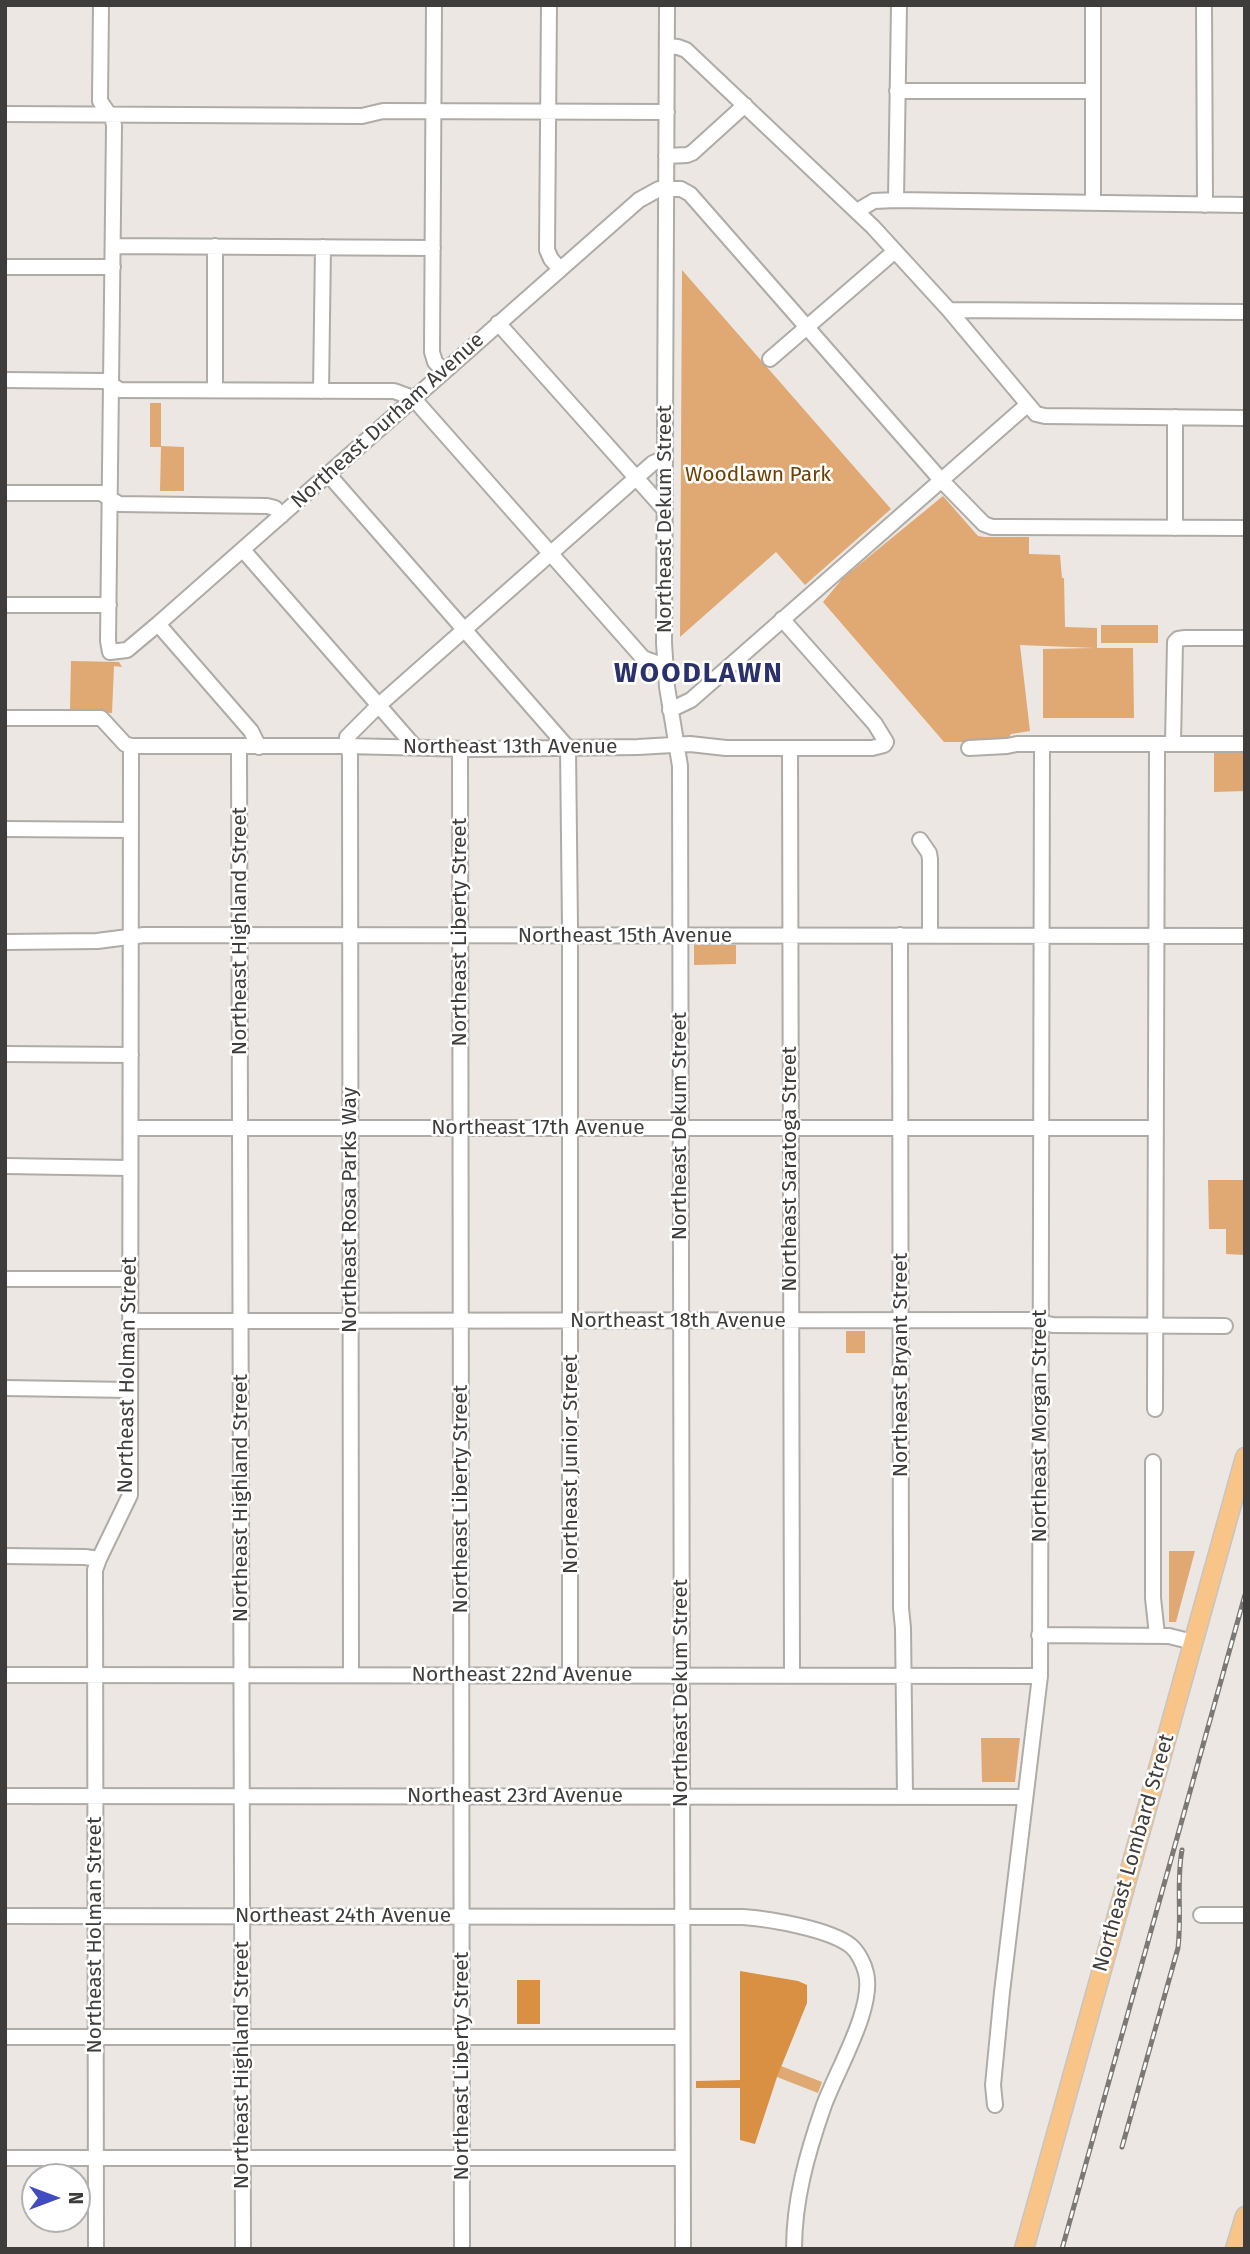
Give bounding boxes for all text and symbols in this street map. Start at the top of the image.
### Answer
street label: Northeast Durham Avenue [286,328,490,514]
street label: Northeast Dekum Street [652,405,678,633]
park label: Woodlawn Park [685,462,831,488]
district label: WOODLAWN [615,657,783,691]
street label: Northeast 13th Avenue [403,734,617,760]
street label: Northeast Highland Street [227,807,253,1055]
street label: Northeast Liberty Street [447,818,473,1046]
street label: Northeast 15th Avenue [518,923,732,949]
street label: Northeast Dekum Street [667,1012,693,1240]
street label: Northeast Saratoga Street [777,1046,803,1292]
street label: Northeast Rosa Parks Way [337,1087,363,1333]
street label: Northeast 17th Avenue [431,1115,645,1141]
street label: Northeast Bryant Street [888,1253,914,1477]
street label: Northeast Holman Street [113,1256,143,1494]
street label: Northeast 18th Avenue [570,1308,786,1334]
street label: Northeast Morgan Street [1027,1309,1053,1543]
street label: Northeast Junior Street [558,1354,584,1574]
street label: Northeast Highland Street [228,1374,254,1622]
street label: Northeast Liberty Street [448,1385,474,1613]
street label: Northeast Dekum Street [668,1579,694,1807]
street label: Northeast 22nd Avenue [412,1662,632,1688]
street label: Northeast Lombard Street [1088,1731,1180,1975]
street label: Northeast 23rd Avenue [407,1783,623,1809]
street label: Northeast Holman Street [82,1817,108,2053]
street label: Northeast 24th Avenue [235,1903,451,1929]
street label: Northeast Highland Street [229,1941,255,2189]
street label: Northeast Liberty Street [449,1952,475,2180]
north arrow [21,2163,91,2233]
text: N [64,2192,87,2204]

